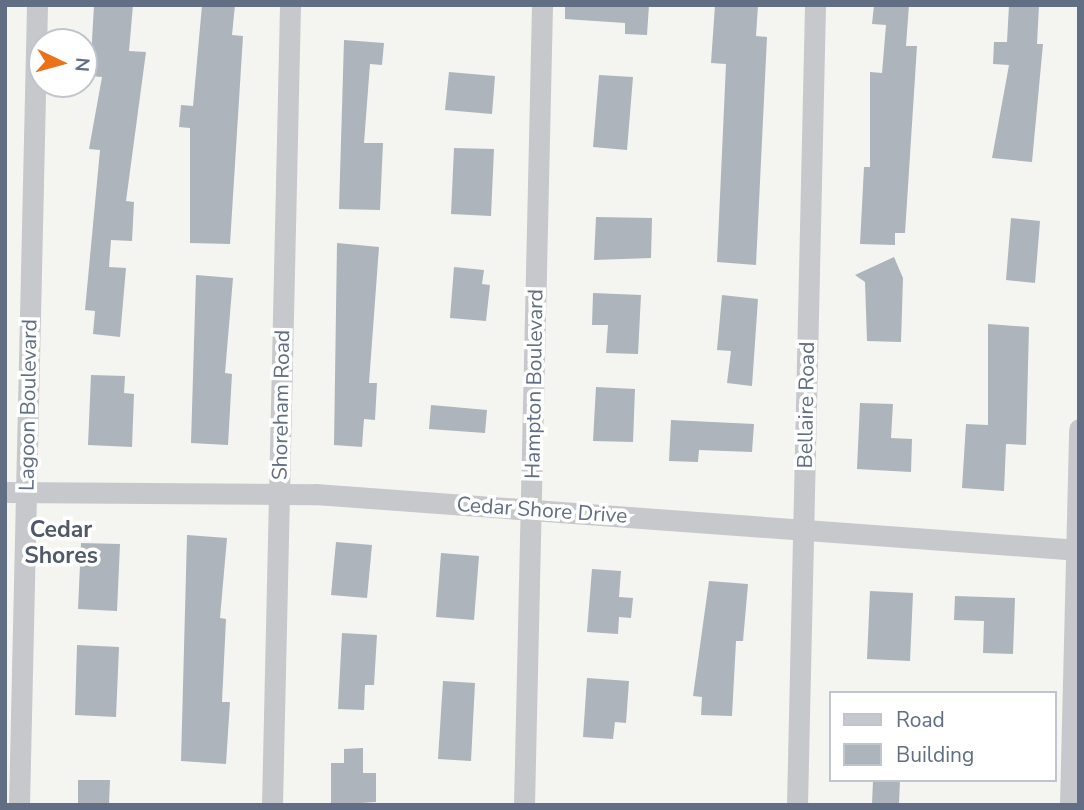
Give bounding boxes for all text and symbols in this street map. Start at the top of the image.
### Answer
north arrow [28,28,98,98]
text: N [68,56,95,73]
street label: Hampton Boulevard [520,289,548,479]
street label: Lagoon Boulevard [14,319,42,491]
street label: Shoreham Road [267,330,295,480]
street label: Bellaire Road [792,341,820,469]
street label: Cedar Shore Drive [456,491,628,529]
district label: Cedar Shores [24,516,98,570]
legend [828,691,1056,782]
text: Road [896,706,945,734]
text: Building [896,741,974,769]

